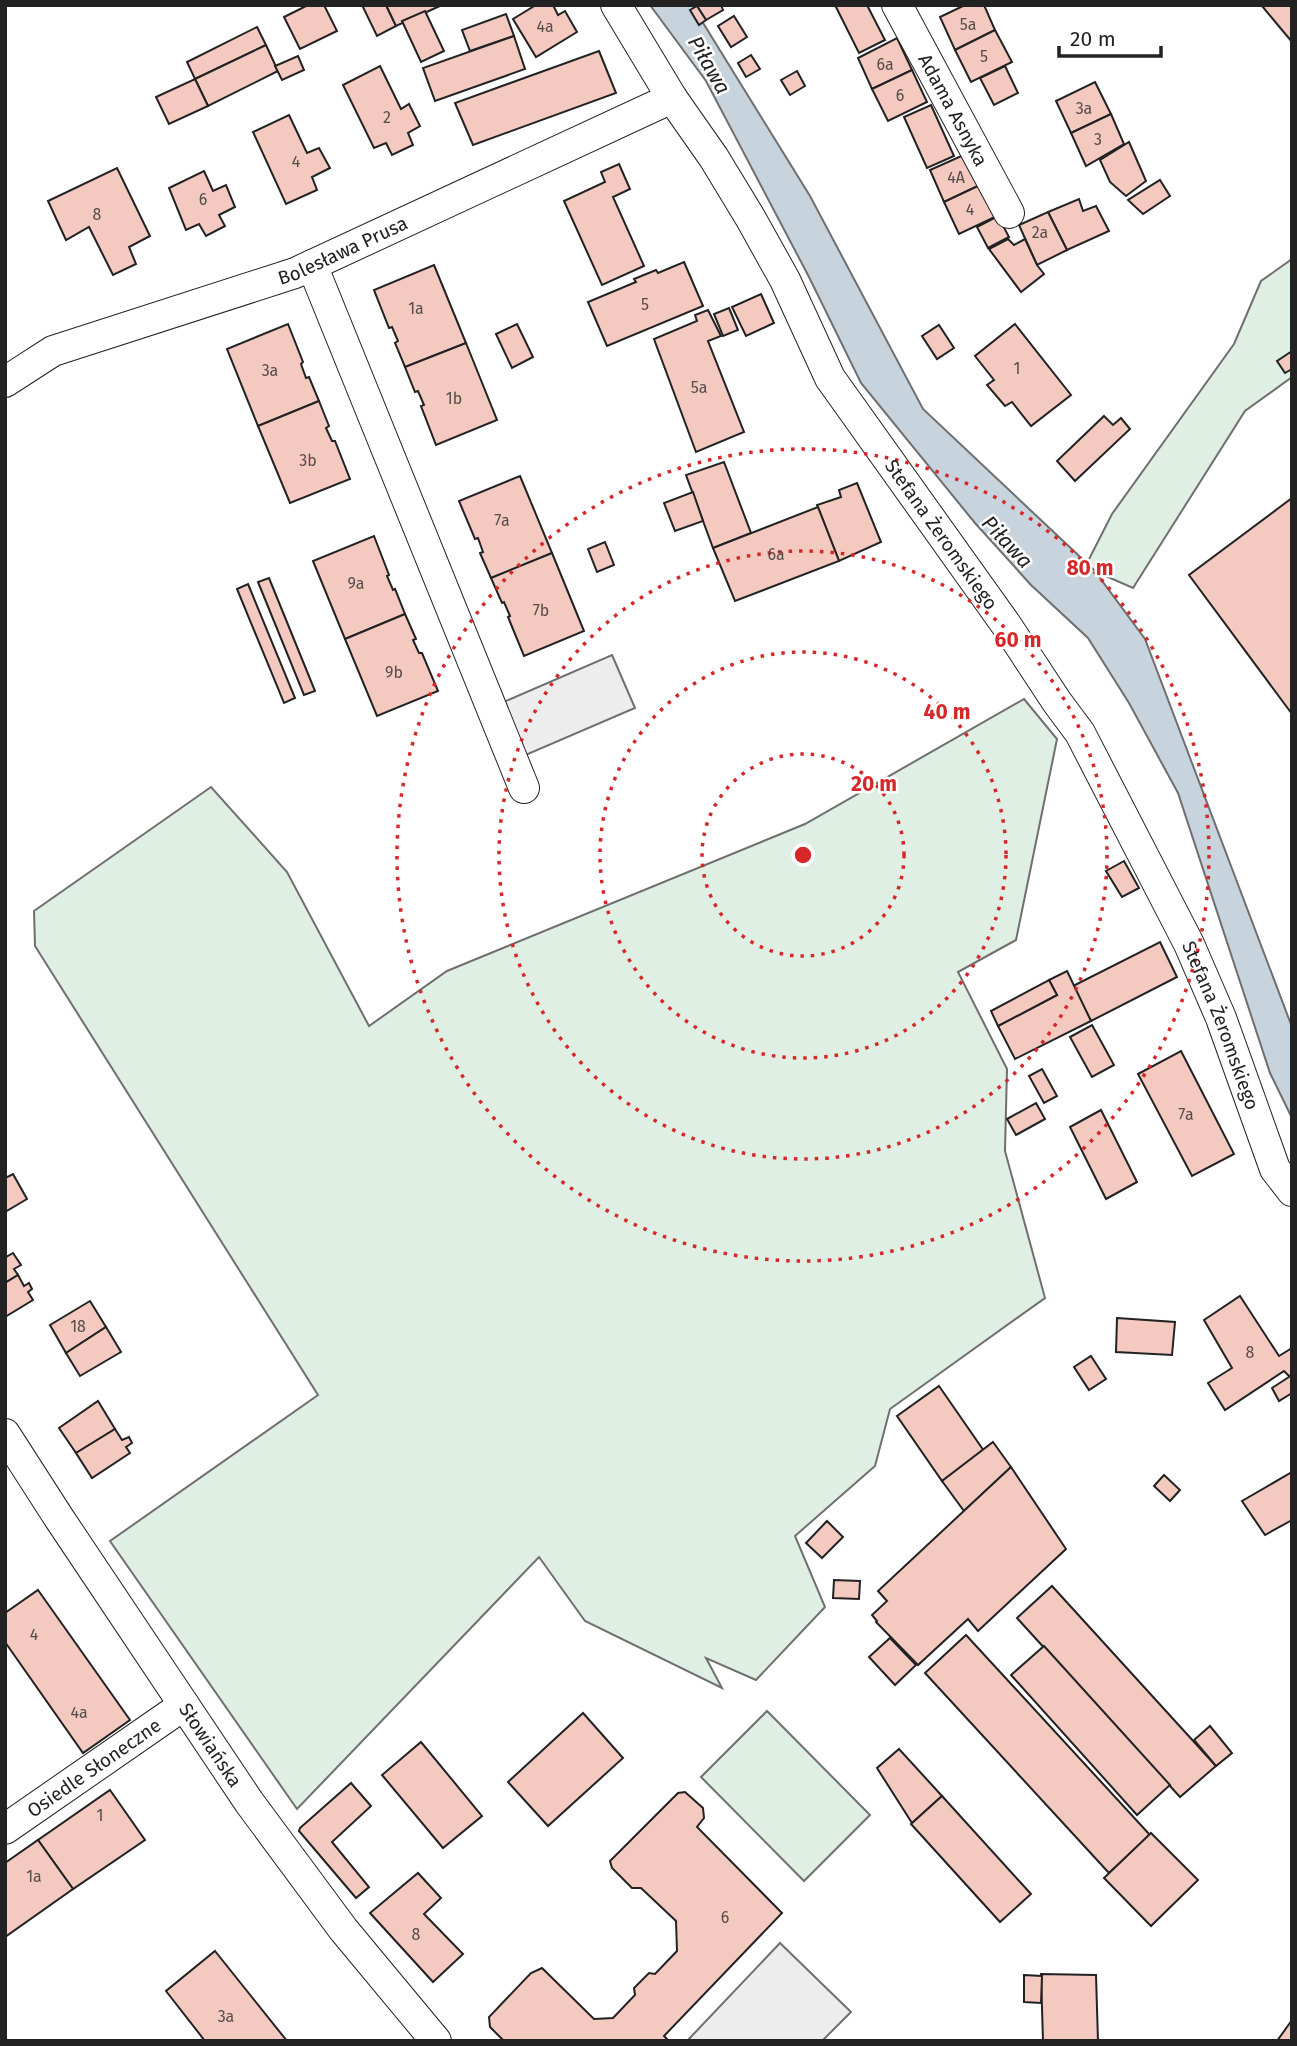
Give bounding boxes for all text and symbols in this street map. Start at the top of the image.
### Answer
scale bar [1059,14,1160,58]
house number: 5a [960,15,976,34]
house number: 4a [536,17,554,36]
text: 20 m [1070,26,1116,52]
water label: Piława [682,31,736,99]
house number: 5 [980,47,988,66]
street label: Adama Asnyka [914,50,993,170]
house number: 6a [876,55,894,74]
house number: 6 [896,86,904,105]
house number: 3a [1076,99,1092,118]
house number: 2 [383,108,391,127]
house number: 3 [1094,130,1102,149]
house number: 4 [292,152,301,171]
house number: 4A [947,168,966,187]
house number: 6 [199,190,207,209]
house number: 4 [966,200,975,219]
house number: 8 [93,205,102,224]
street label: Bolesława Prusa [275,211,411,289]
house number: 2a [1032,223,1048,242]
house number: 5 [641,295,649,314]
house number: 1a [408,299,424,318]
house number: 1 [1014,359,1020,378]
house number: 3a [262,361,278,380]
house number: 5a [691,378,707,397]
house number: 1b [446,389,462,408]
house number: 3b [299,451,317,470]
street label: Stefana Żeromskiego [880,455,1003,614]
water label: Piława [976,510,1038,574]
house number: 7a [494,511,510,530]
house number: 6a [767,545,785,564]
text: 80 m [1066,555,1114,581]
house number: 9a [348,574,364,593]
house number: 7b [533,601,549,620]
text: 60 m [995,627,1041,653]
house number: 9b [385,663,403,682]
text: 40 m [924,699,970,725]
text: 20 m [851,771,897,797]
centre of rings [791,843,815,867]
street label: Stefana Żeromskiego [1178,937,1264,1113]
house number: 7a [1178,1105,1194,1124]
house number: 18 [70,1317,86,1336]
house number: 8 [1246,1343,1255,1362]
house number: 4 [30,1625,39,1644]
street label: Słowiańska [175,1699,247,1791]
house number: 4a [70,1703,88,1722]
street label: Osiedle Słoneczne [22,1713,165,1822]
house number: 1 [97,1806,103,1825]
house number: 1a [26,1867,42,1886]
house number: 6 [721,1908,729,1927]
house number: 8 [412,1925,421,1944]
house number: 3a [218,2007,234,2026]

